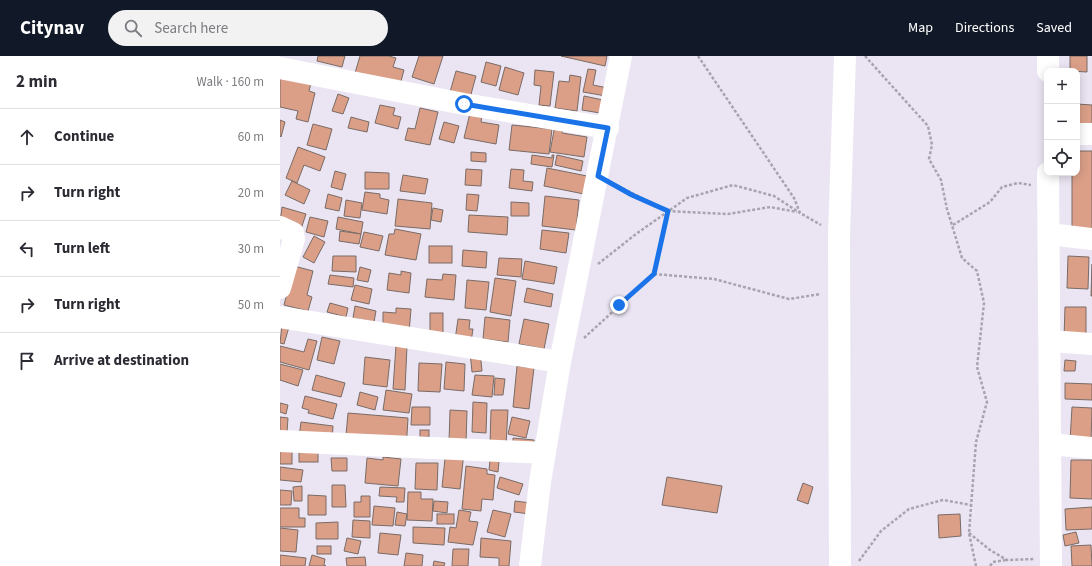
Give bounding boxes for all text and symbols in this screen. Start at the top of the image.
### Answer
search box [108,10,388,46]
text: Citynav [20,15,84,42]
icon: search [122,17,144,39]
text: Search here [154,18,228,39]
text: Map [908,18,933,38]
text: Directions [955,18,1014,38]
text: Saved [1036,18,1072,38]
map controls [1044,68,1080,176]
button: + [1044,68,1080,104]
text: 2 min [16,70,57,94]
text: Walk · 160 m [196,73,264,91]
route start [455,95,473,113]
button: − [1044,104,1080,140]
icon: ahead [16,126,38,148]
text: Continue [54,126,114,147]
text: 60 m [238,128,264,146]
button: locate [1044,140,1080,176]
icon: right [16,182,38,204]
text: Turn right [54,182,120,203]
text: 20 m [238,184,264,202]
icon: left [16,238,38,260]
text: Turn left [54,238,110,259]
text: 30 m [238,240,264,258]
icon: right [16,294,38,316]
text: Turn right [54,294,120,315]
text: 50 m [238,296,264,314]
route end [610,296,628,314]
icon: arrive [16,350,38,372]
text: Arrive at destination [54,350,189,371]

